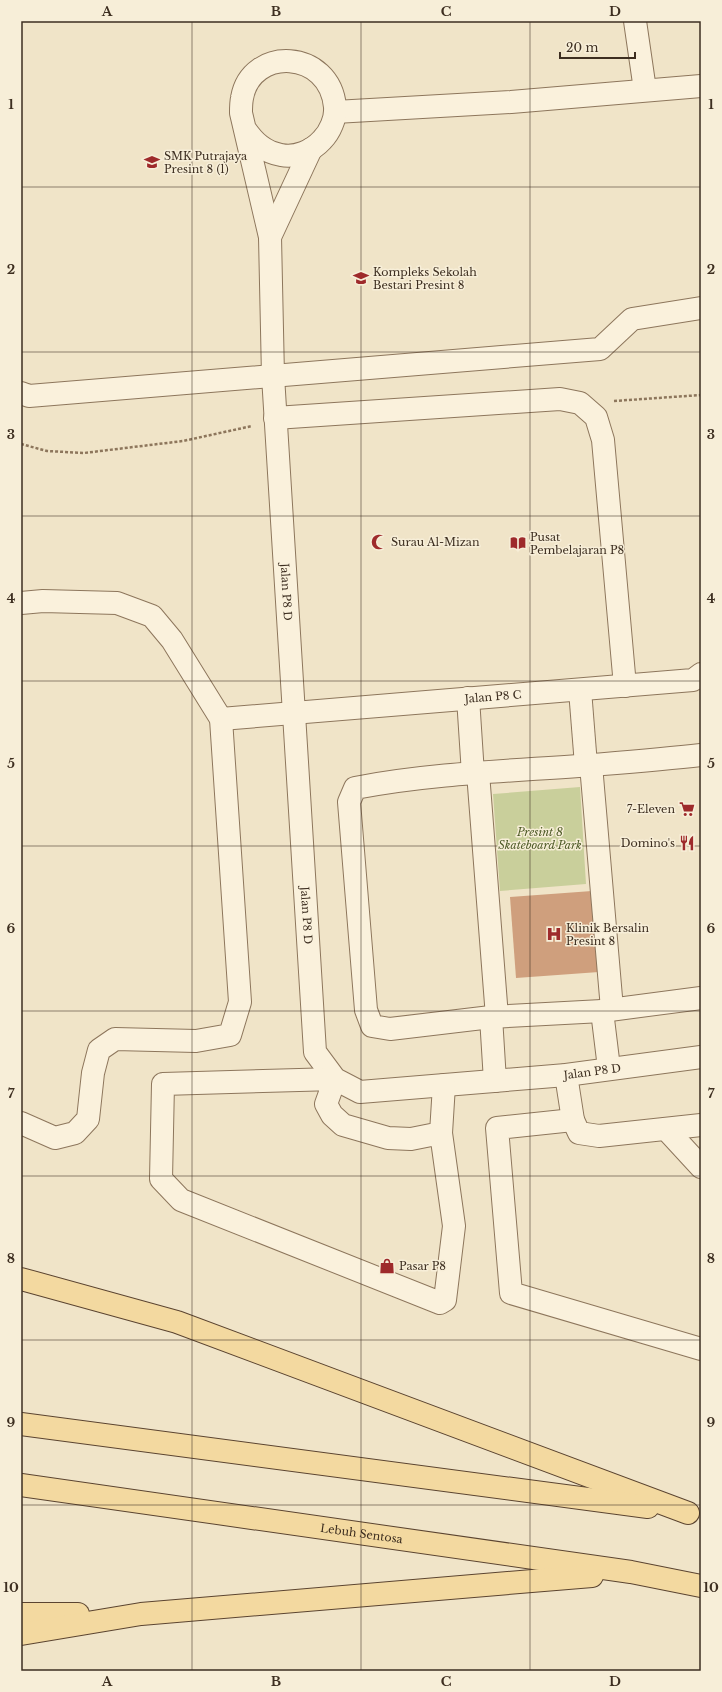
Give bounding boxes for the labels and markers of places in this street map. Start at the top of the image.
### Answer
place label: SMK Putrajaya Presint 8 (1) [164,149,248,176]
school or university icon: SMK Putrajaya Presint 8 (1) [143,153,161,171]
place label: Kompleks Sekolah Bestari Presint 8 [373,265,477,292]
school or university icon: Kompleks Sekolah Bestari Presint 8 [352,269,370,287]
place label: Pusat Pembelajaran P8 [530,530,624,557]
mosque icon: Surau Al-Mizan [370,533,388,551]
library icon: Pusat Pembelajaran P8 [509,534,527,552]
place label: Surau Al-Mizan [391,535,480,549]
supermarket icon: 7-Eleven [678,800,696,818]
place label: 7-Eleven [627,802,675,816]
restaurant icon: Domino's [678,834,696,852]
place label: Domino's [621,836,675,850]
place label: Klinik Bersalin Presint 8 [566,921,649,948]
hospital icon: Klinik Bersalin Presint 8 [545,925,563,943]
shop icon: Pasar P8 [378,1257,396,1275]
place label: Pasar P8 [399,1259,446,1273]

